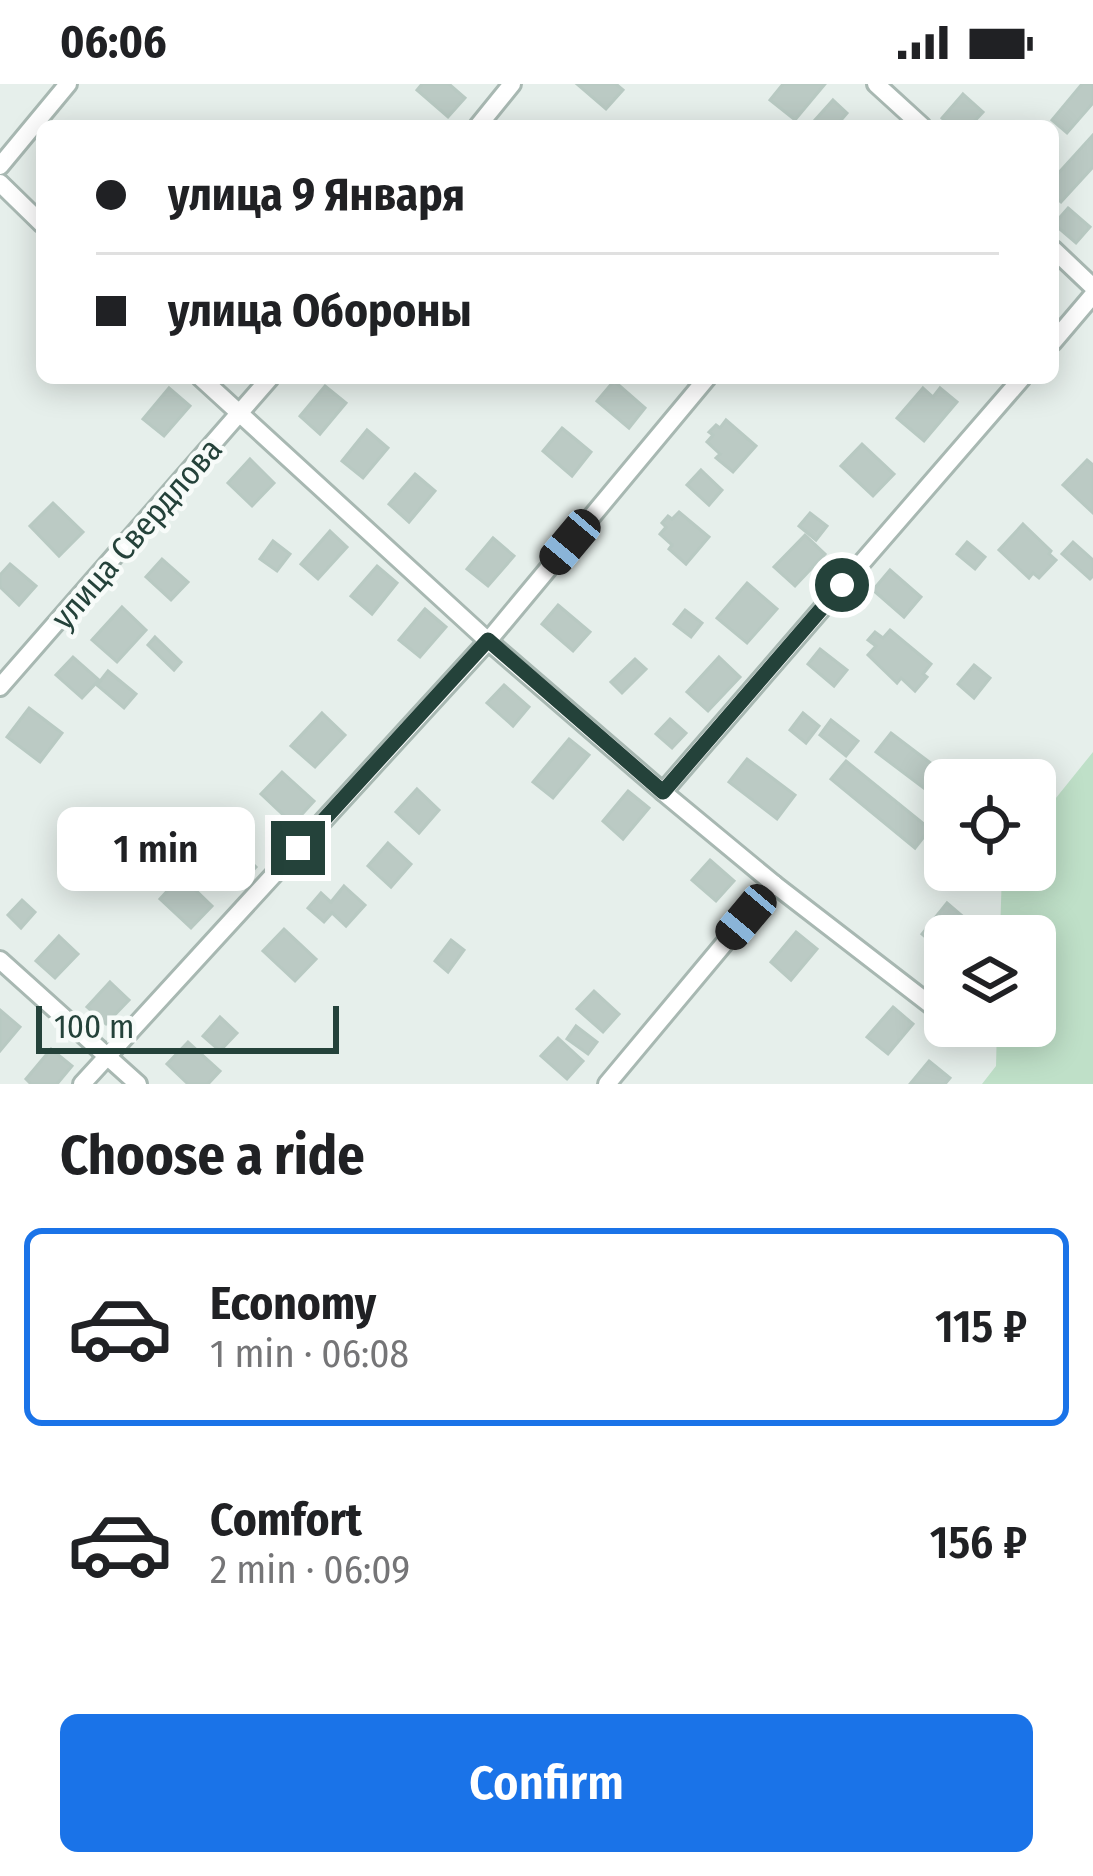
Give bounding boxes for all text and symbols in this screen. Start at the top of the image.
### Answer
text: 06:06 [60,15,167,69]
text: улица 9 Января [168,168,465,222]
text: улица Обороны [168,284,472,338]
street label: улица Свердлова [43,430,231,637]
car [533,503,607,581]
route start [815,558,869,612]
map controls [924,759,1056,1047]
button: locate [924,759,1056,891]
callout: 1 min [58,806,256,890]
route end [271,821,325,875]
text: 1 min [114,826,198,872]
car [709,878,783,956]
button: layers [924,915,1056,1047]
scale bar [36,1000,339,1053]
text: 100 m [54,1007,134,1047]
text: Choose a ride [60,1124,365,1188]
icon: car [66,1273,174,1381]
text: Economy [210,1277,376,1331]
text: 115 ₽ [935,1300,1027,1354]
text: 1 min · 06:08 [210,1331,409,1377]
icon: car [66,1489,174,1597]
text: Comfort [210,1493,362,1547]
text: 156 ₽ [930,1516,1027,1570]
text: 2 min · 06:09 [210,1547,410,1593]
button: Confirm [60,1714,1033,1852]

